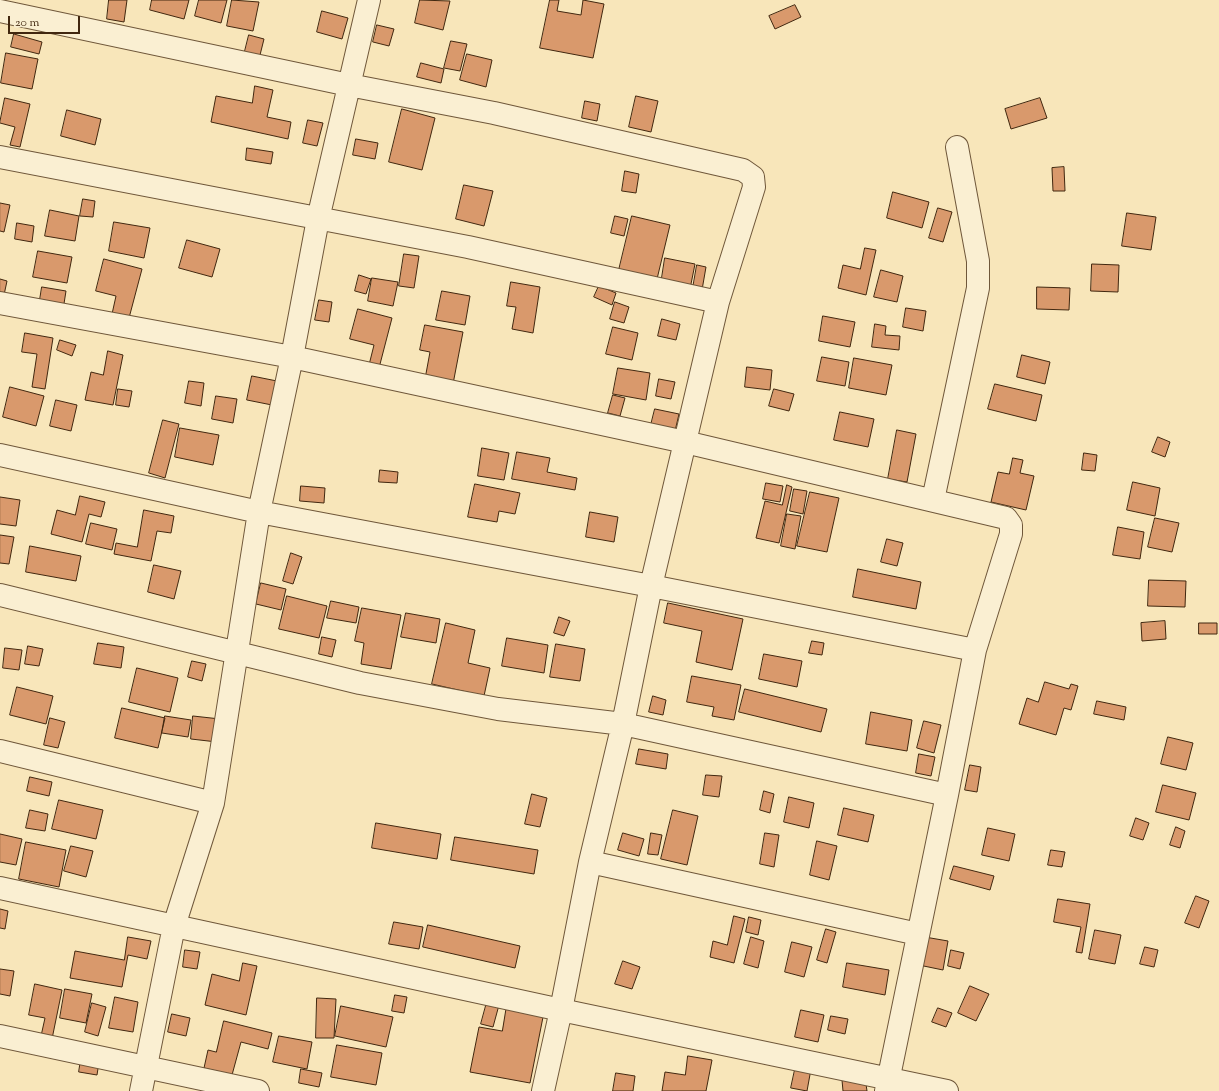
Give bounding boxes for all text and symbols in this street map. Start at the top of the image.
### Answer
scale bar [10,8,82,34]
text: 20 m [15,14,39,32]

